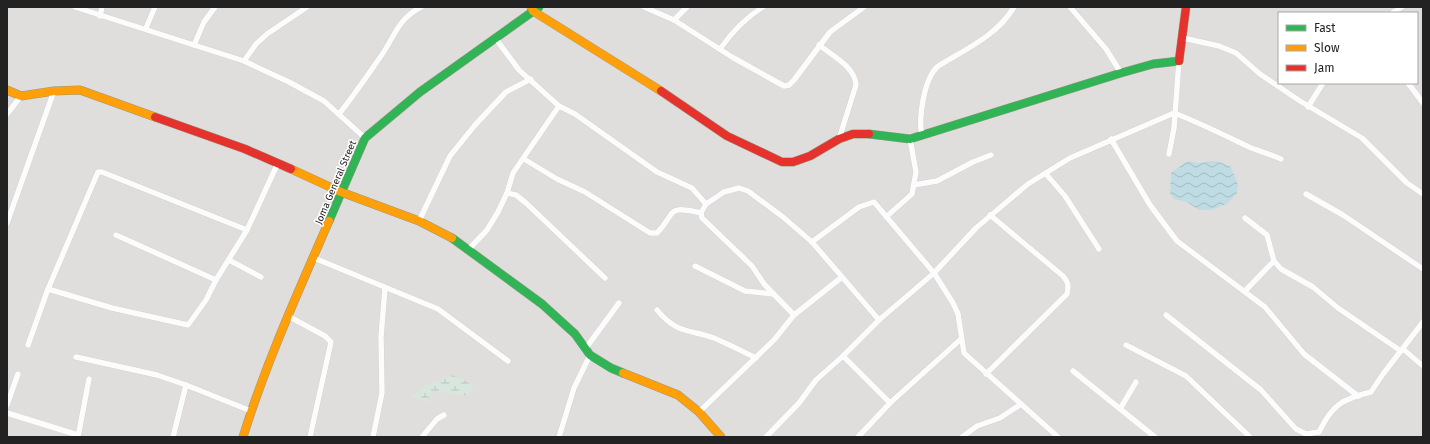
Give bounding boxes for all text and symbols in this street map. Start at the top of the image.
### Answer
legend [1278,12,1418,84]
text: Fast [1314,21,1336,35]
text: Slow [1314,41,1340,55]
text: Jam [1314,61,1334,75]
street label: Joma General Street [313,138,359,226]

